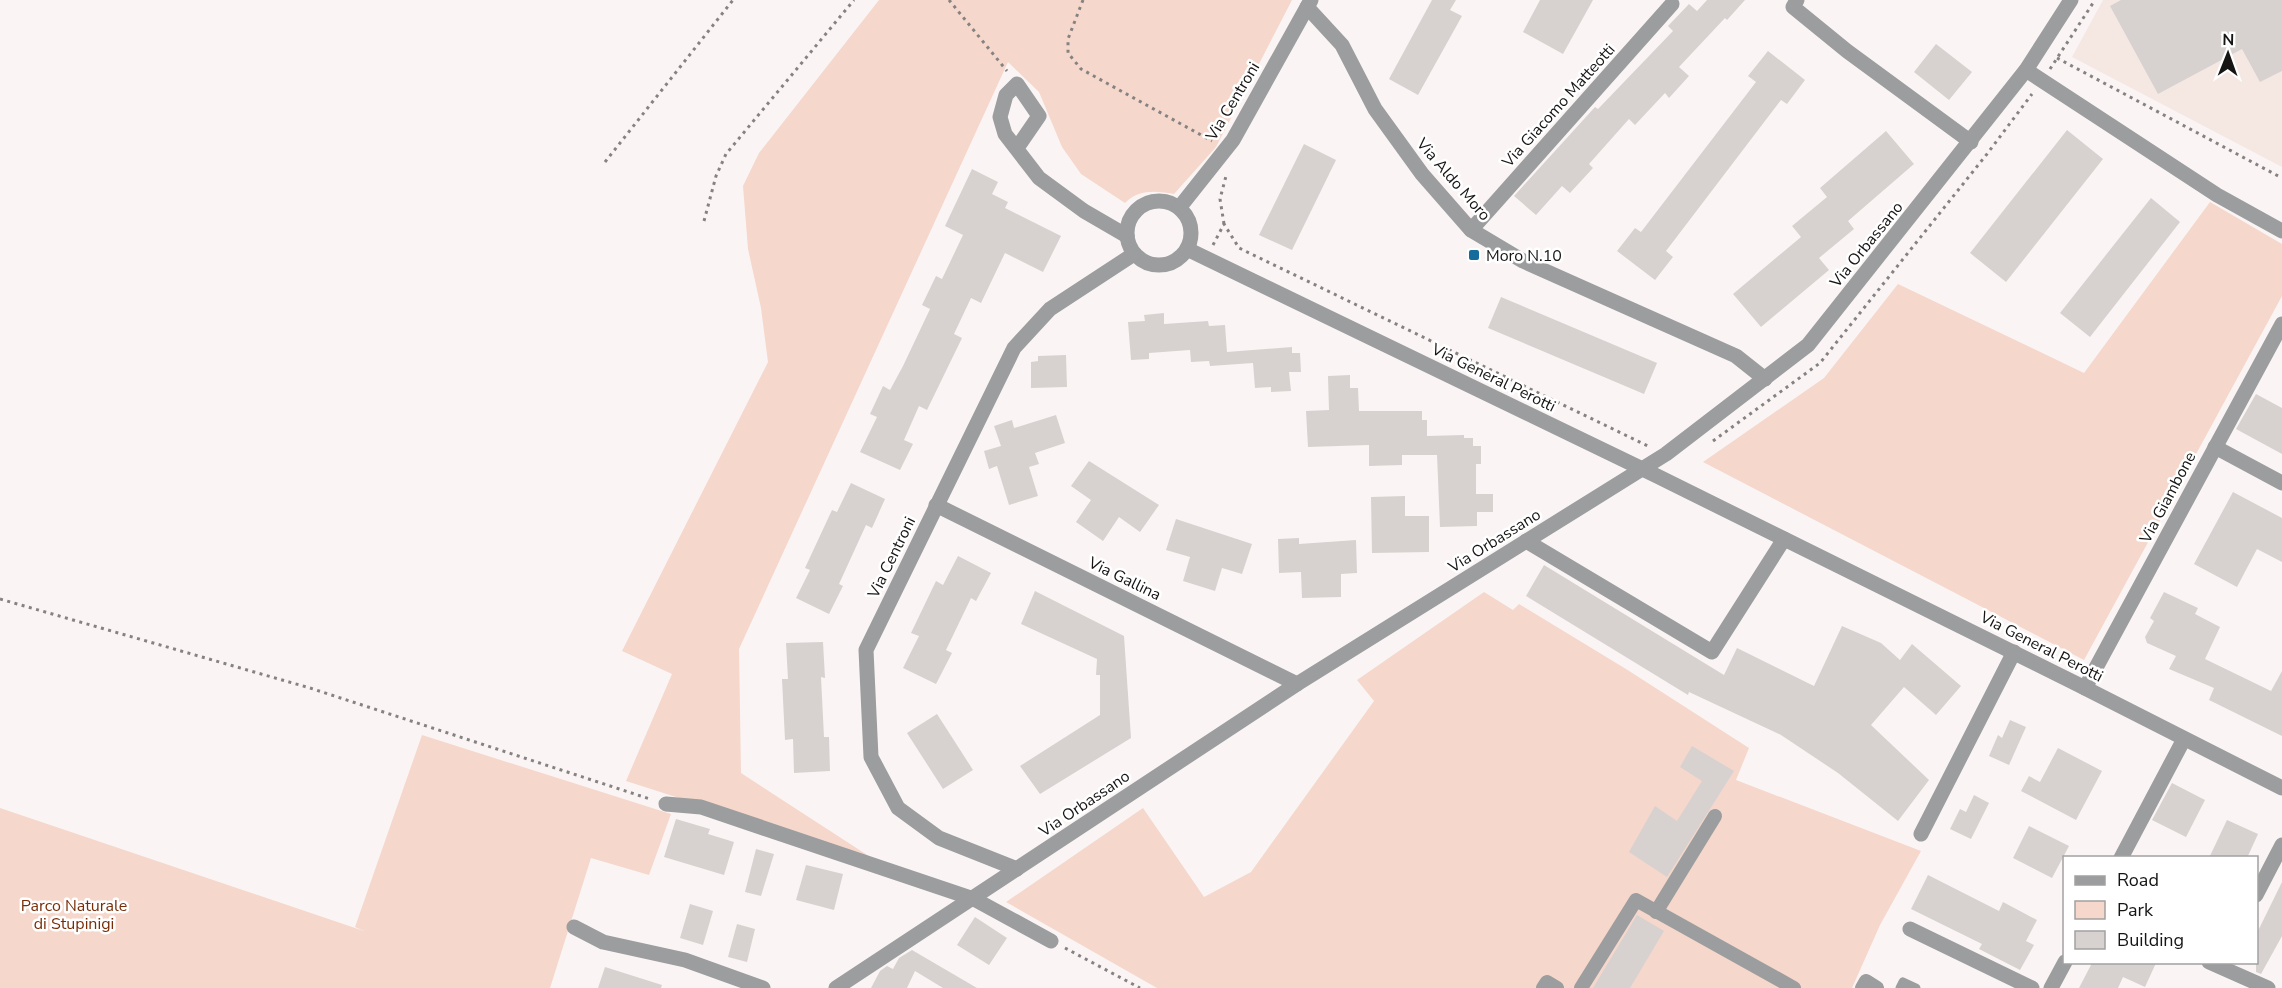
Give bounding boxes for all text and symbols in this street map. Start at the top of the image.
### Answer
north arrow [2198,24,2258,84]
text: N [2222,29,2234,51]
street label: Via Giacomo Matteotti [1497,39,1620,173]
street label: Via Centroni [1200,58,1265,146]
street label: Via Aldo Moro [1410,133,1495,226]
street label: Via Orbassano [1825,197,1908,293]
place label: Moro N.10 [1486,245,1562,267]
marker: Moro N.10 [1467,248,1481,262]
street label: Via General Perotti [1427,338,1559,417]
street label: Via Giambone [2134,448,2201,548]
street label: Via Orbassano [1443,504,1545,579]
street label: Via Centroni [862,513,921,603]
street label: Via Gallina [1084,551,1165,606]
street label: Via General Perotti [1975,606,2107,687]
street label: Via Orbassano [1034,765,1134,843]
legend [2063,856,2258,964]
text: Road [2117,868,2159,892]
park label: Parco Naturale di Stupinigi [21,895,127,935]
text: Park [2117,898,2154,922]
text: Building [2117,928,2184,952]

